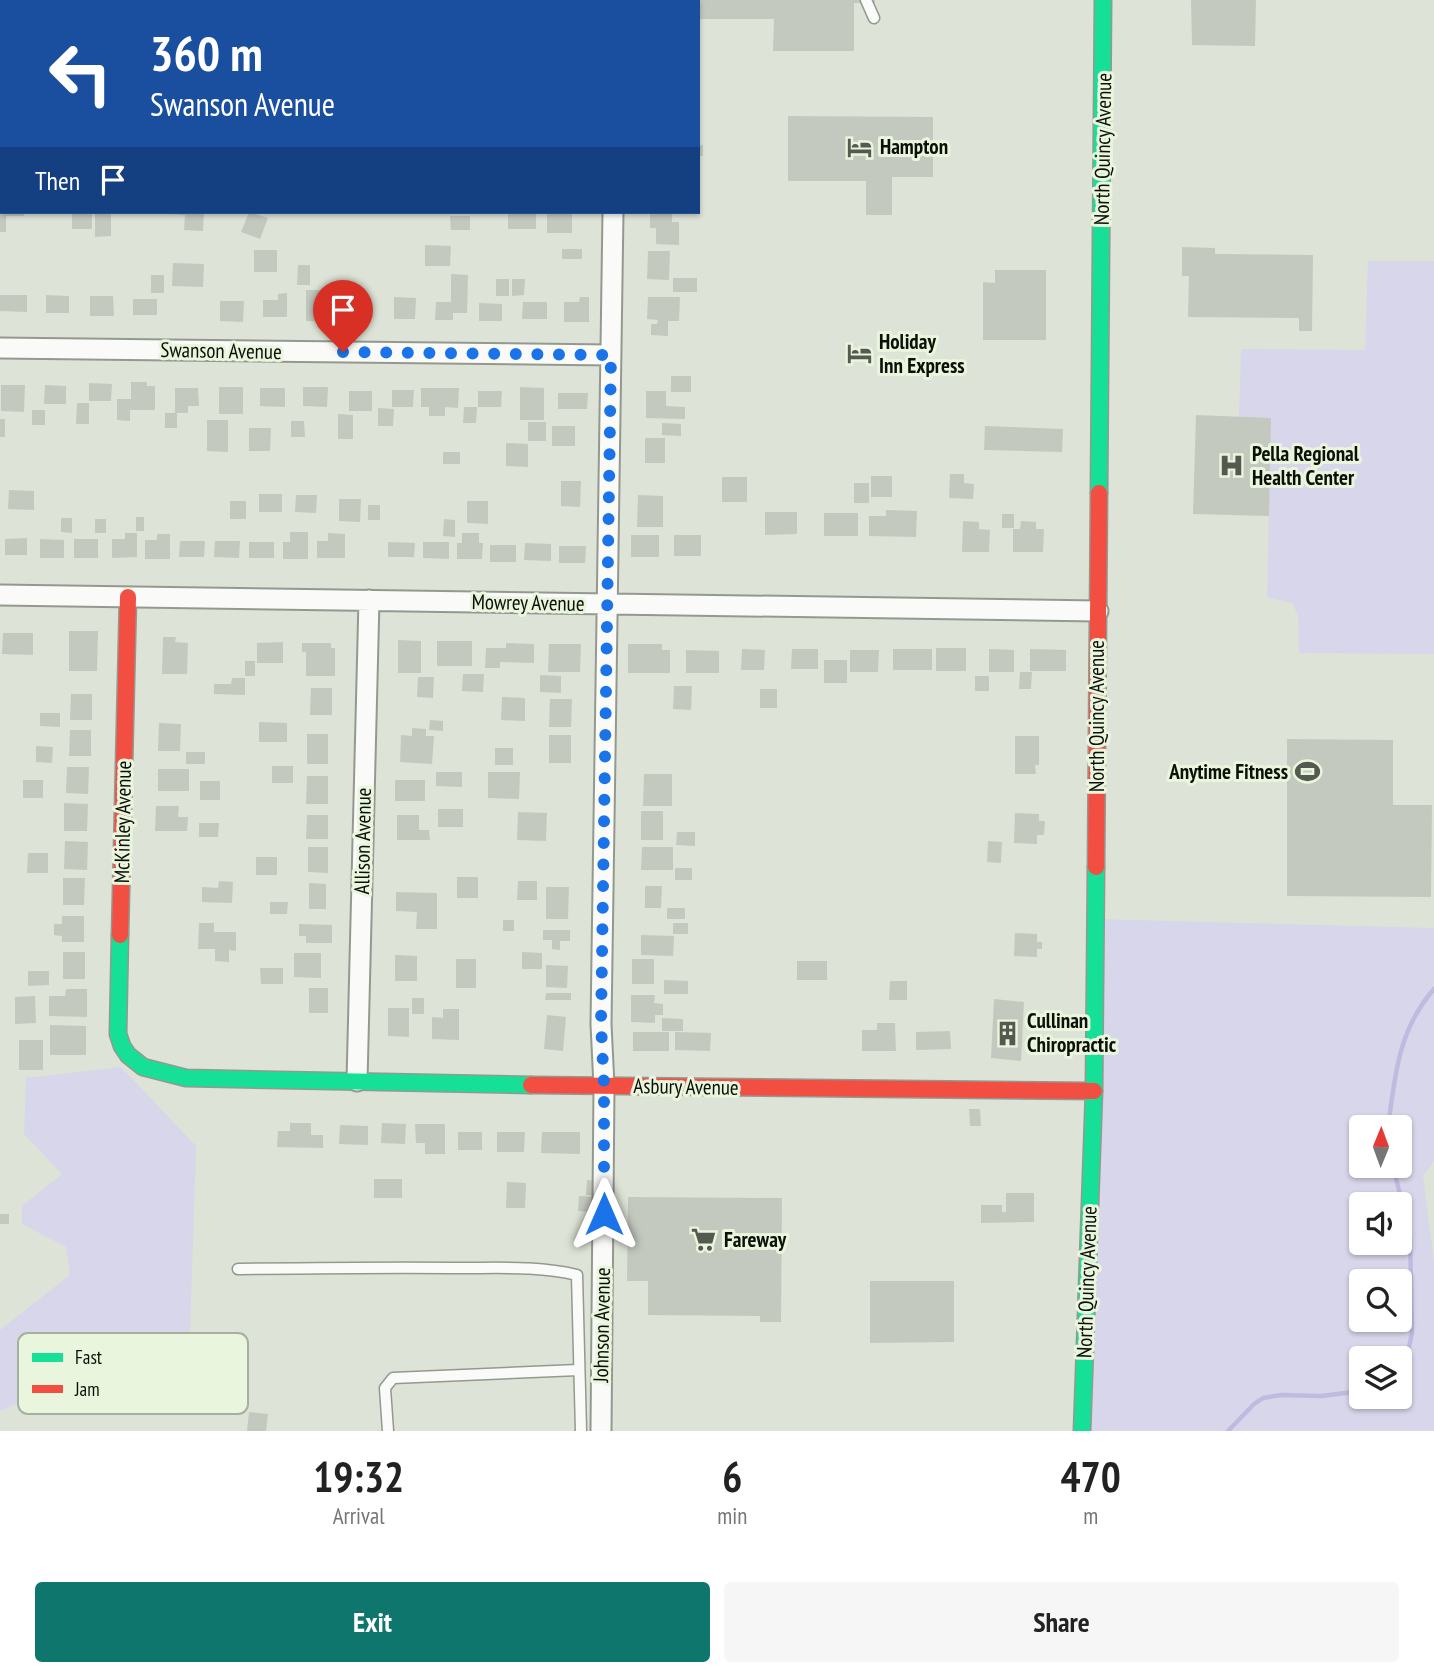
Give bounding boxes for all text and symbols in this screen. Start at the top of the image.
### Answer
text: 360 m [150,21,263,85]
icon: left [35,28,126,119]
street label: North Quincy Avenue [1088,73,1117,225]
text: Swanson Avenue [150,83,335,125]
hotel icon: Hampton [846,133,874,161]
place label: Hampton [880,133,948,160]
icon: arrive [94,161,132,199]
text: Then [35,164,80,197]
pin [313,280,373,352]
icon: arrive [324,291,362,329]
place label: Holiday Inn Express [879,328,965,379]
street label: Swanson Avenue [160,336,282,365]
hotel icon: Holiday Inn Express [845,340,873,368]
place label: Pella Regional Health Center [1252,440,1360,491]
hospital icon: Pella Regional Health Center [1218,452,1246,480]
street label: Mowrey Avenue [471,588,585,617]
street label: North Quincy Avenue [1083,640,1110,792]
place label: Anytime Fitness [1168,758,1288,785]
sports icon: Anytime Fitness [1294,758,1322,786]
street label: McKinley Avenue [108,761,137,883]
street label: Allison Avenue [348,787,377,895]
place label: Cullinan Chiropractic [1027,1007,1117,1058]
building icon: Cullinan Chiropractic [993,1019,1021,1047]
street label: Asbury Avenue [633,1072,739,1101]
north arrow [1349,1115,1412,1178]
map controls [1349,1115,1412,1409]
position arrow [567,1177,641,1251]
button: sound [1349,1192,1412,1255]
street label: North Quincy Avenue [1070,1206,1103,1358]
supermarket icon: Fareway [690,1226,718,1254]
place label: Fareway [724,1226,787,1253]
street label: Johnson Avenue [587,1267,616,1384]
button: search [1349,1269,1412,1332]
legend [18,1333,248,1414]
text: Fast [75,1345,103,1369]
button: layers [1349,1346,1412,1409]
text: Jam [74,1377,100,1401]
text: 19:32 [313,1449,404,1504]
text: 6 [722,1449,742,1504]
text: 470 [1061,1449,1121,1504]
text: Arrival [333,1501,385,1530]
text: min [717,1501,747,1530]
text: m [1083,1501,1098,1530]
button: Exit [35,1582,710,1662]
button: Share [724,1582,1399,1662]

